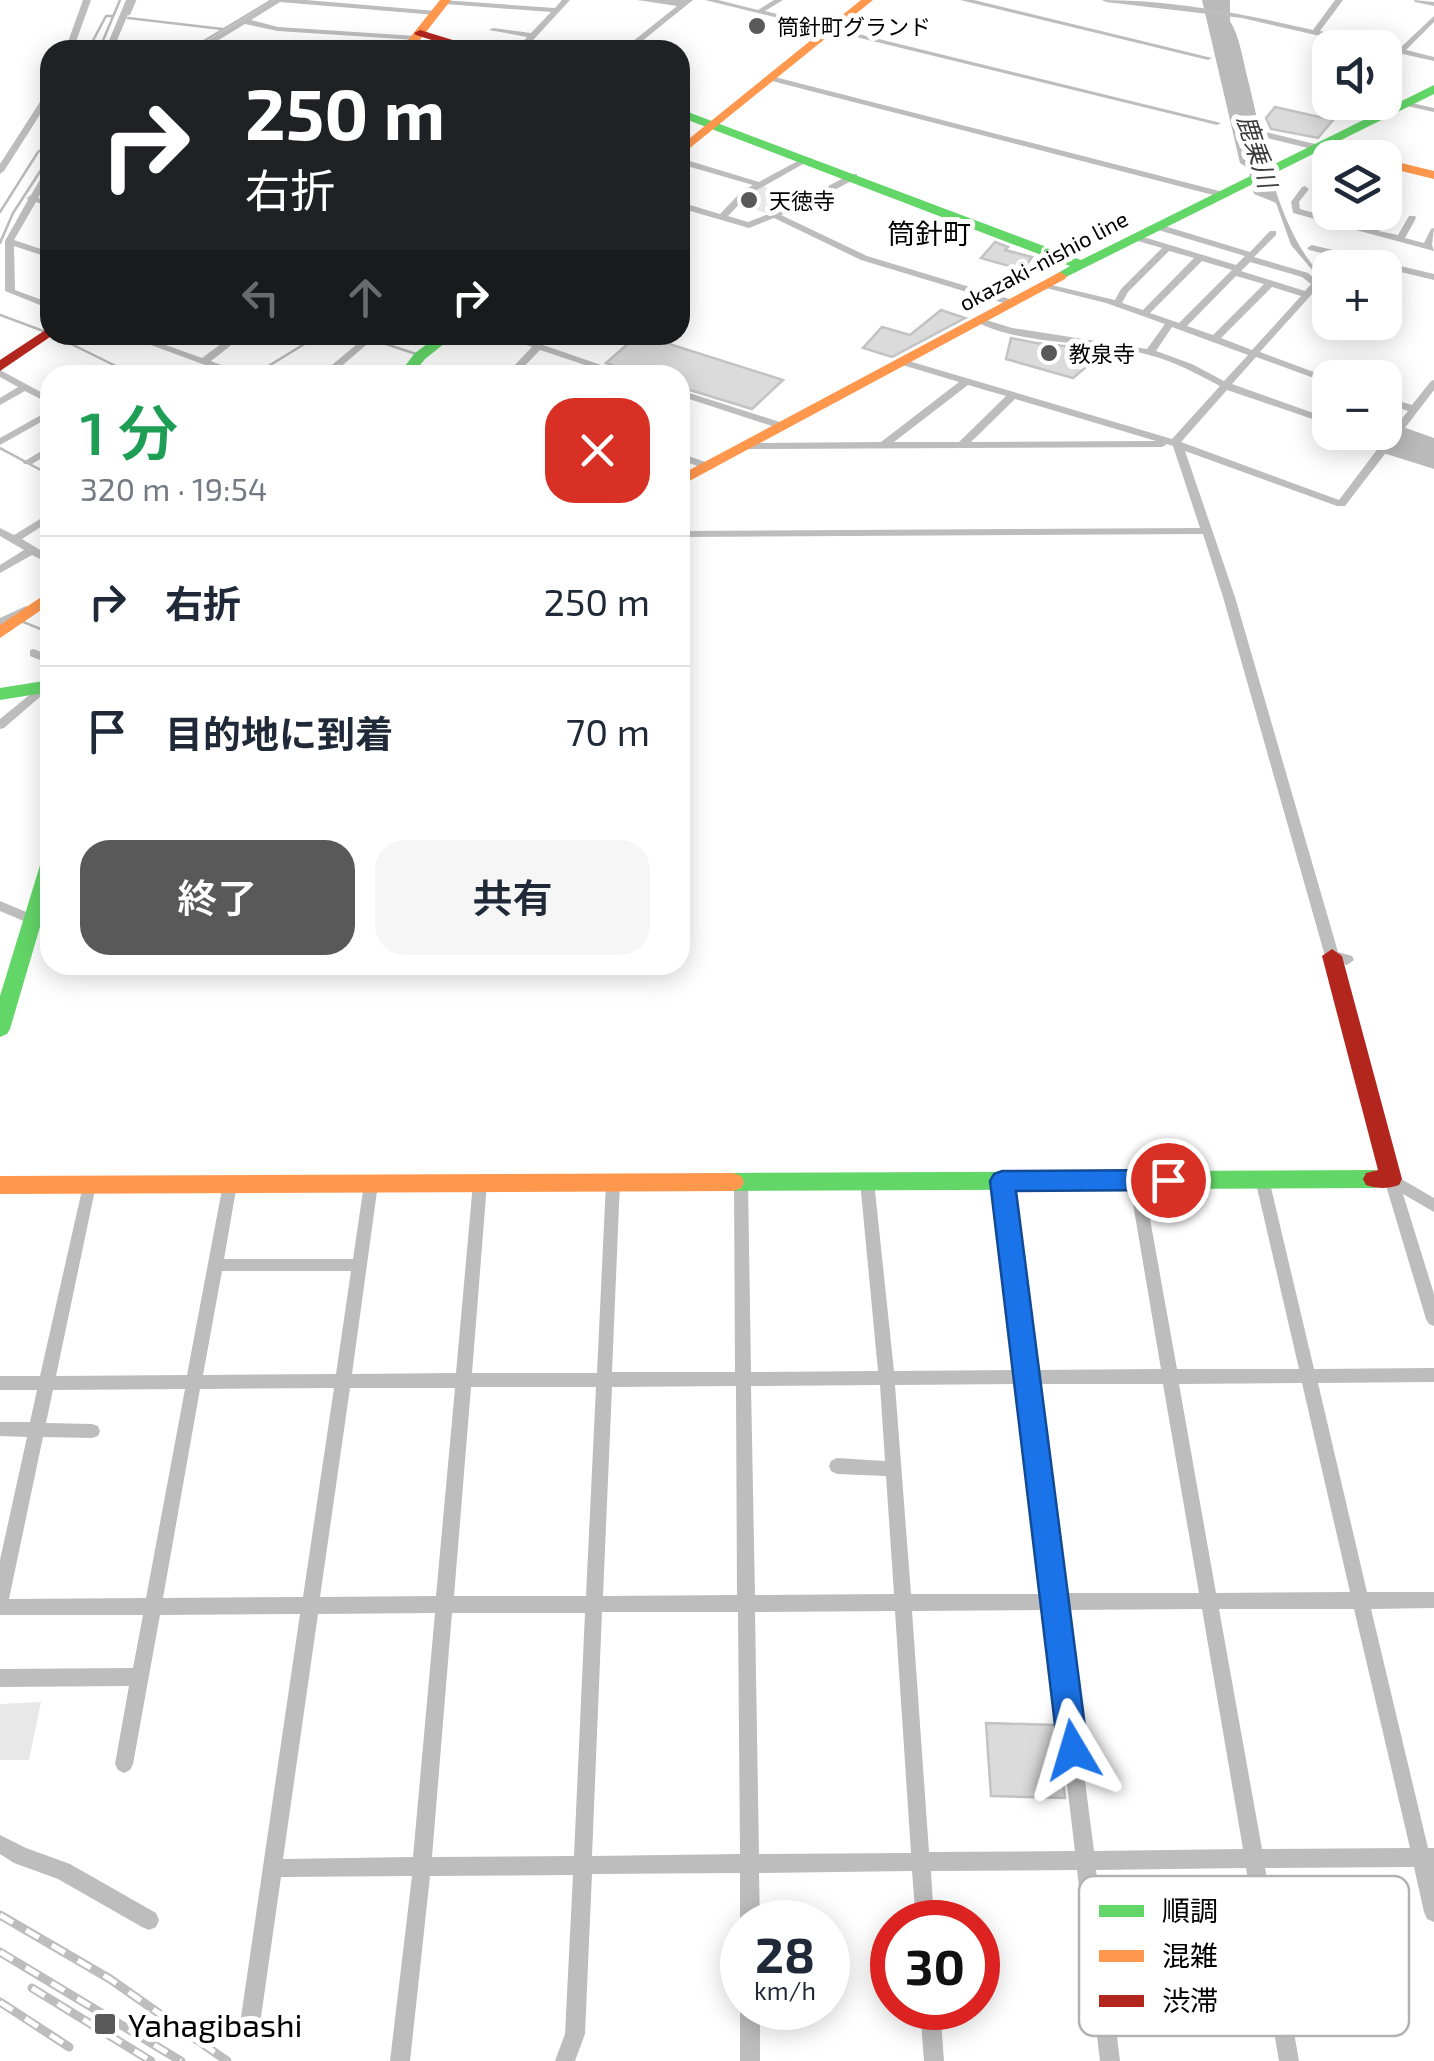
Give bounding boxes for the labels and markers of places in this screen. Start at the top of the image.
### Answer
place label: 筒針町グランド [777,13,931,39]
marker: 筒針町グランド [746,15,768,37]
place label: 天徳寺 [769,187,835,213]
marker: 天徳寺 [738,189,760,211]
place label: 教泉寺 [1069,340,1135,366]
marker: 教泉寺 [1038,342,1060,364]
pin [1126,1138,1211,1223]
place label: Yahagibashi [128,2005,303,2043]
marker: Yahagibashi [92,2011,118,2037]

